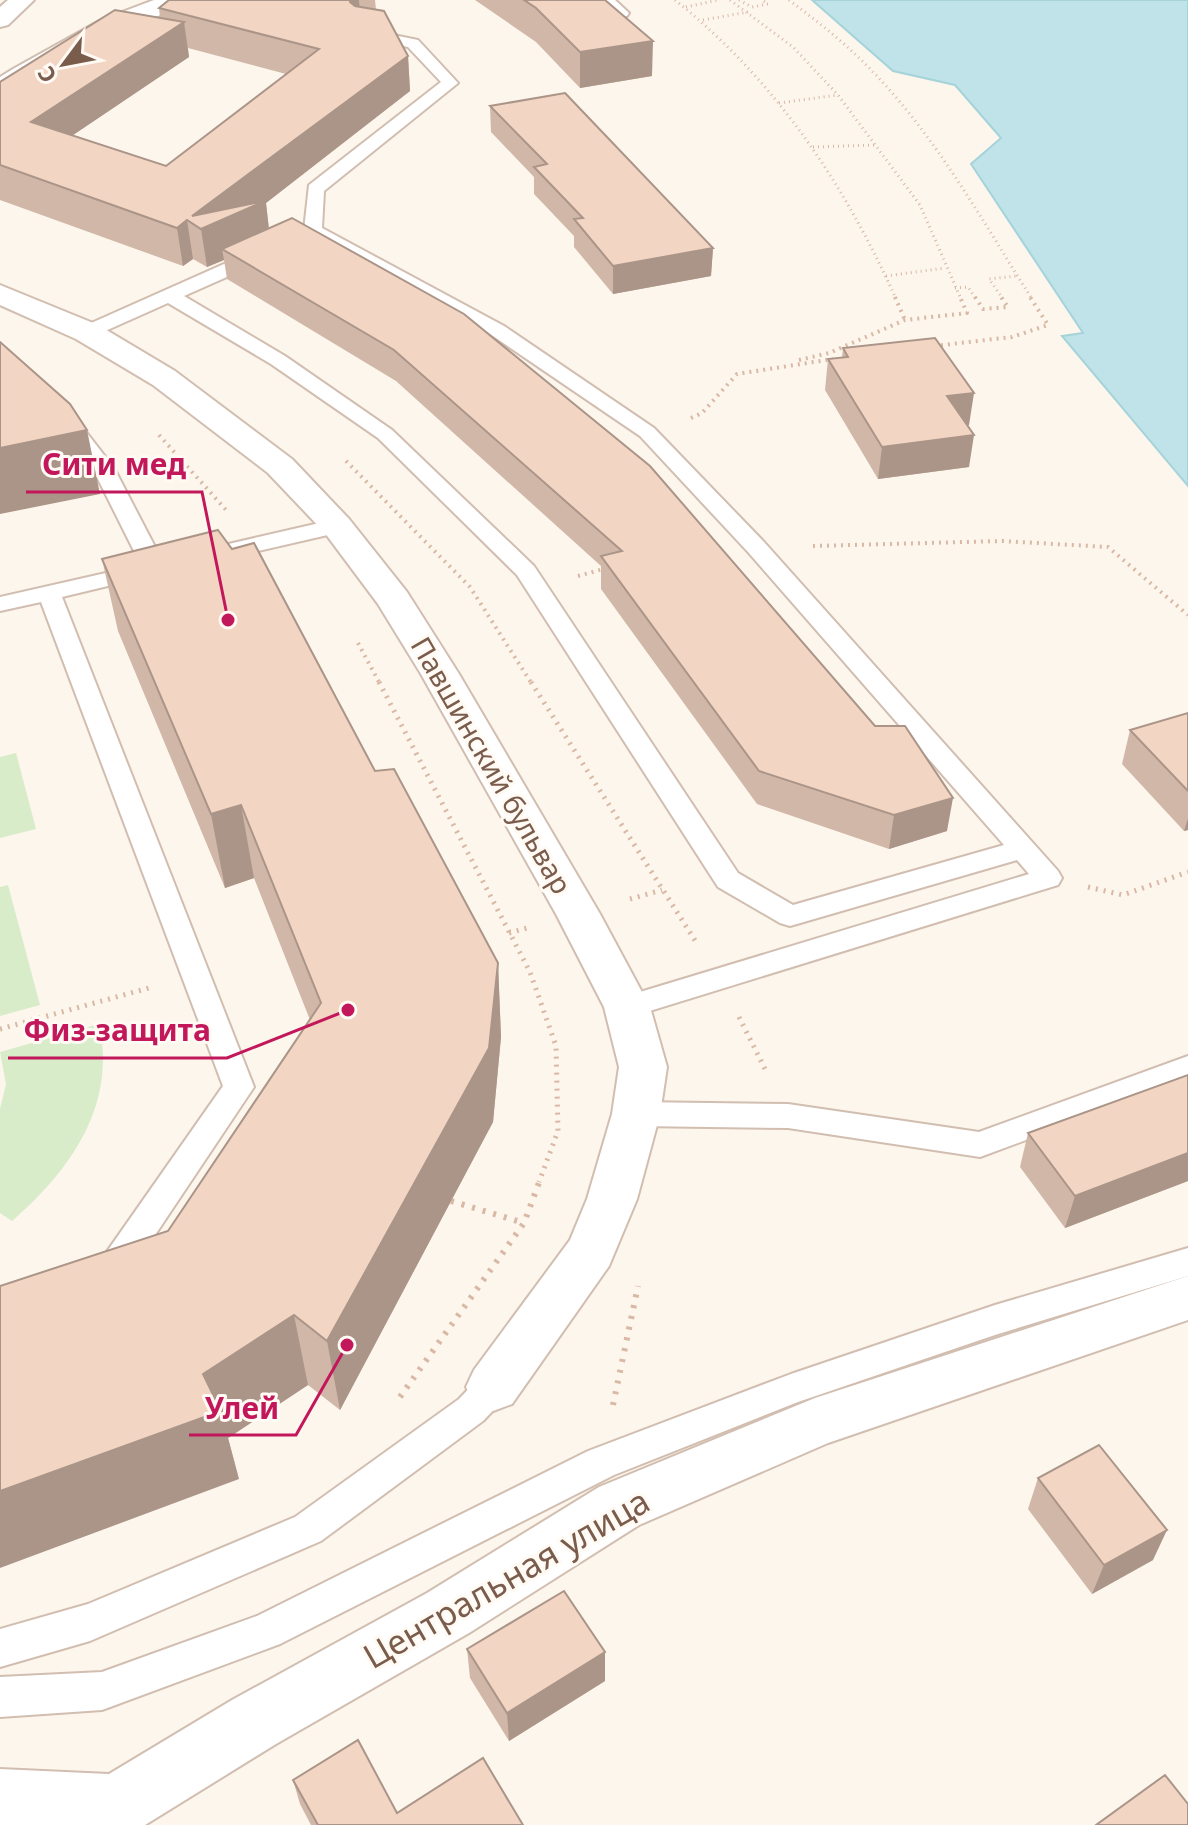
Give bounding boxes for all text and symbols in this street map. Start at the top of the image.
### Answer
north arrow [24,24,104,104]
text: С [30,61,63,89]
callout: Сити мед [26,438,202,492]
text: Сити мед [42,443,186,484]
street label: Павшинский бульвар [403,629,581,901]
callout: Физ-защита [8,1004,227,1058]
text: Физ-защита [23,1009,211,1050]
callout: Улей [189,1381,296,1435]
text: Улей [205,1387,279,1428]
street label: Центральная улица [355,1477,657,1679]

